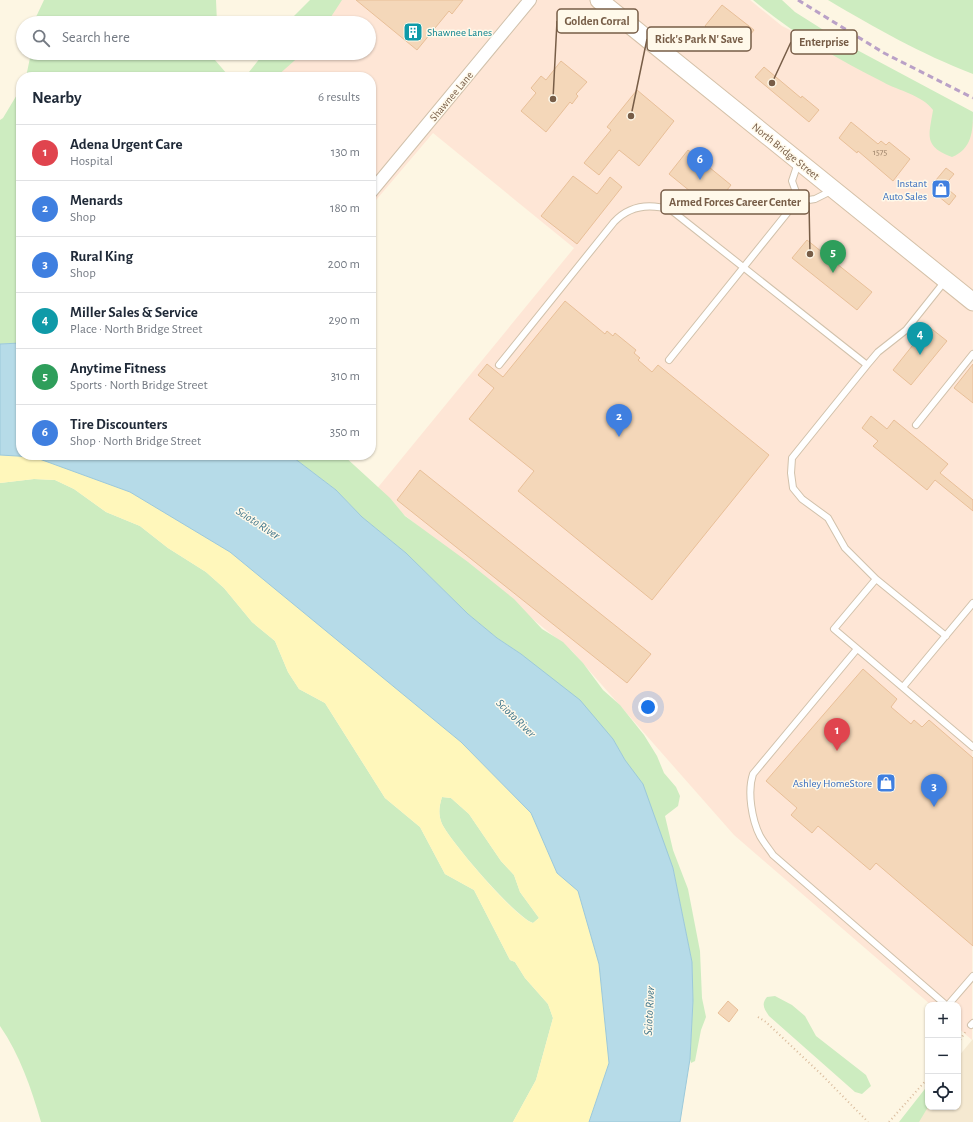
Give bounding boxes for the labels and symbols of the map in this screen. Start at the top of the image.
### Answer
callout: Golden Corral [557,9,638,33]
text: Golden Corral [564,15,630,27]
building icon: Shawnee Lanes [402,21,424,43]
place label: Shawnee Lanes [427,27,492,38]
callout: Rick's Park N' Save [647,27,751,51]
callout: Enterprise [791,30,857,54]
text: Rick's Park N' Save [655,33,743,45]
text: Enterprise [799,36,849,48]
street label: Shawnee Lane [428,69,475,123]
street label: North Bridge Street [750,121,822,182]
pin: 6 [687,147,713,180]
house number: 1575 [873,148,887,157]
place label: Instant Auto Sales [883,178,927,202]
shop icon: Instant Auto Sales [930,178,952,200]
callout: Armed Forces Career Center [661,190,809,214]
text: Armed Forces Career Center [669,196,802,208]
pin: 5 [820,240,846,273]
pin: 4 [907,322,933,355]
pin: 2 [606,404,632,437]
water label: Scioto River [234,505,283,542]
water label: Scioto River [494,697,539,740]
your location [638,697,658,717]
pin: 1 [824,718,850,751]
shop icon: Ashley HomeStore [875,772,897,794]
pin: 3 [921,774,947,807]
place label: Ashley HomeStore [793,778,872,789]
water label: Scioto River [642,985,656,1036]

